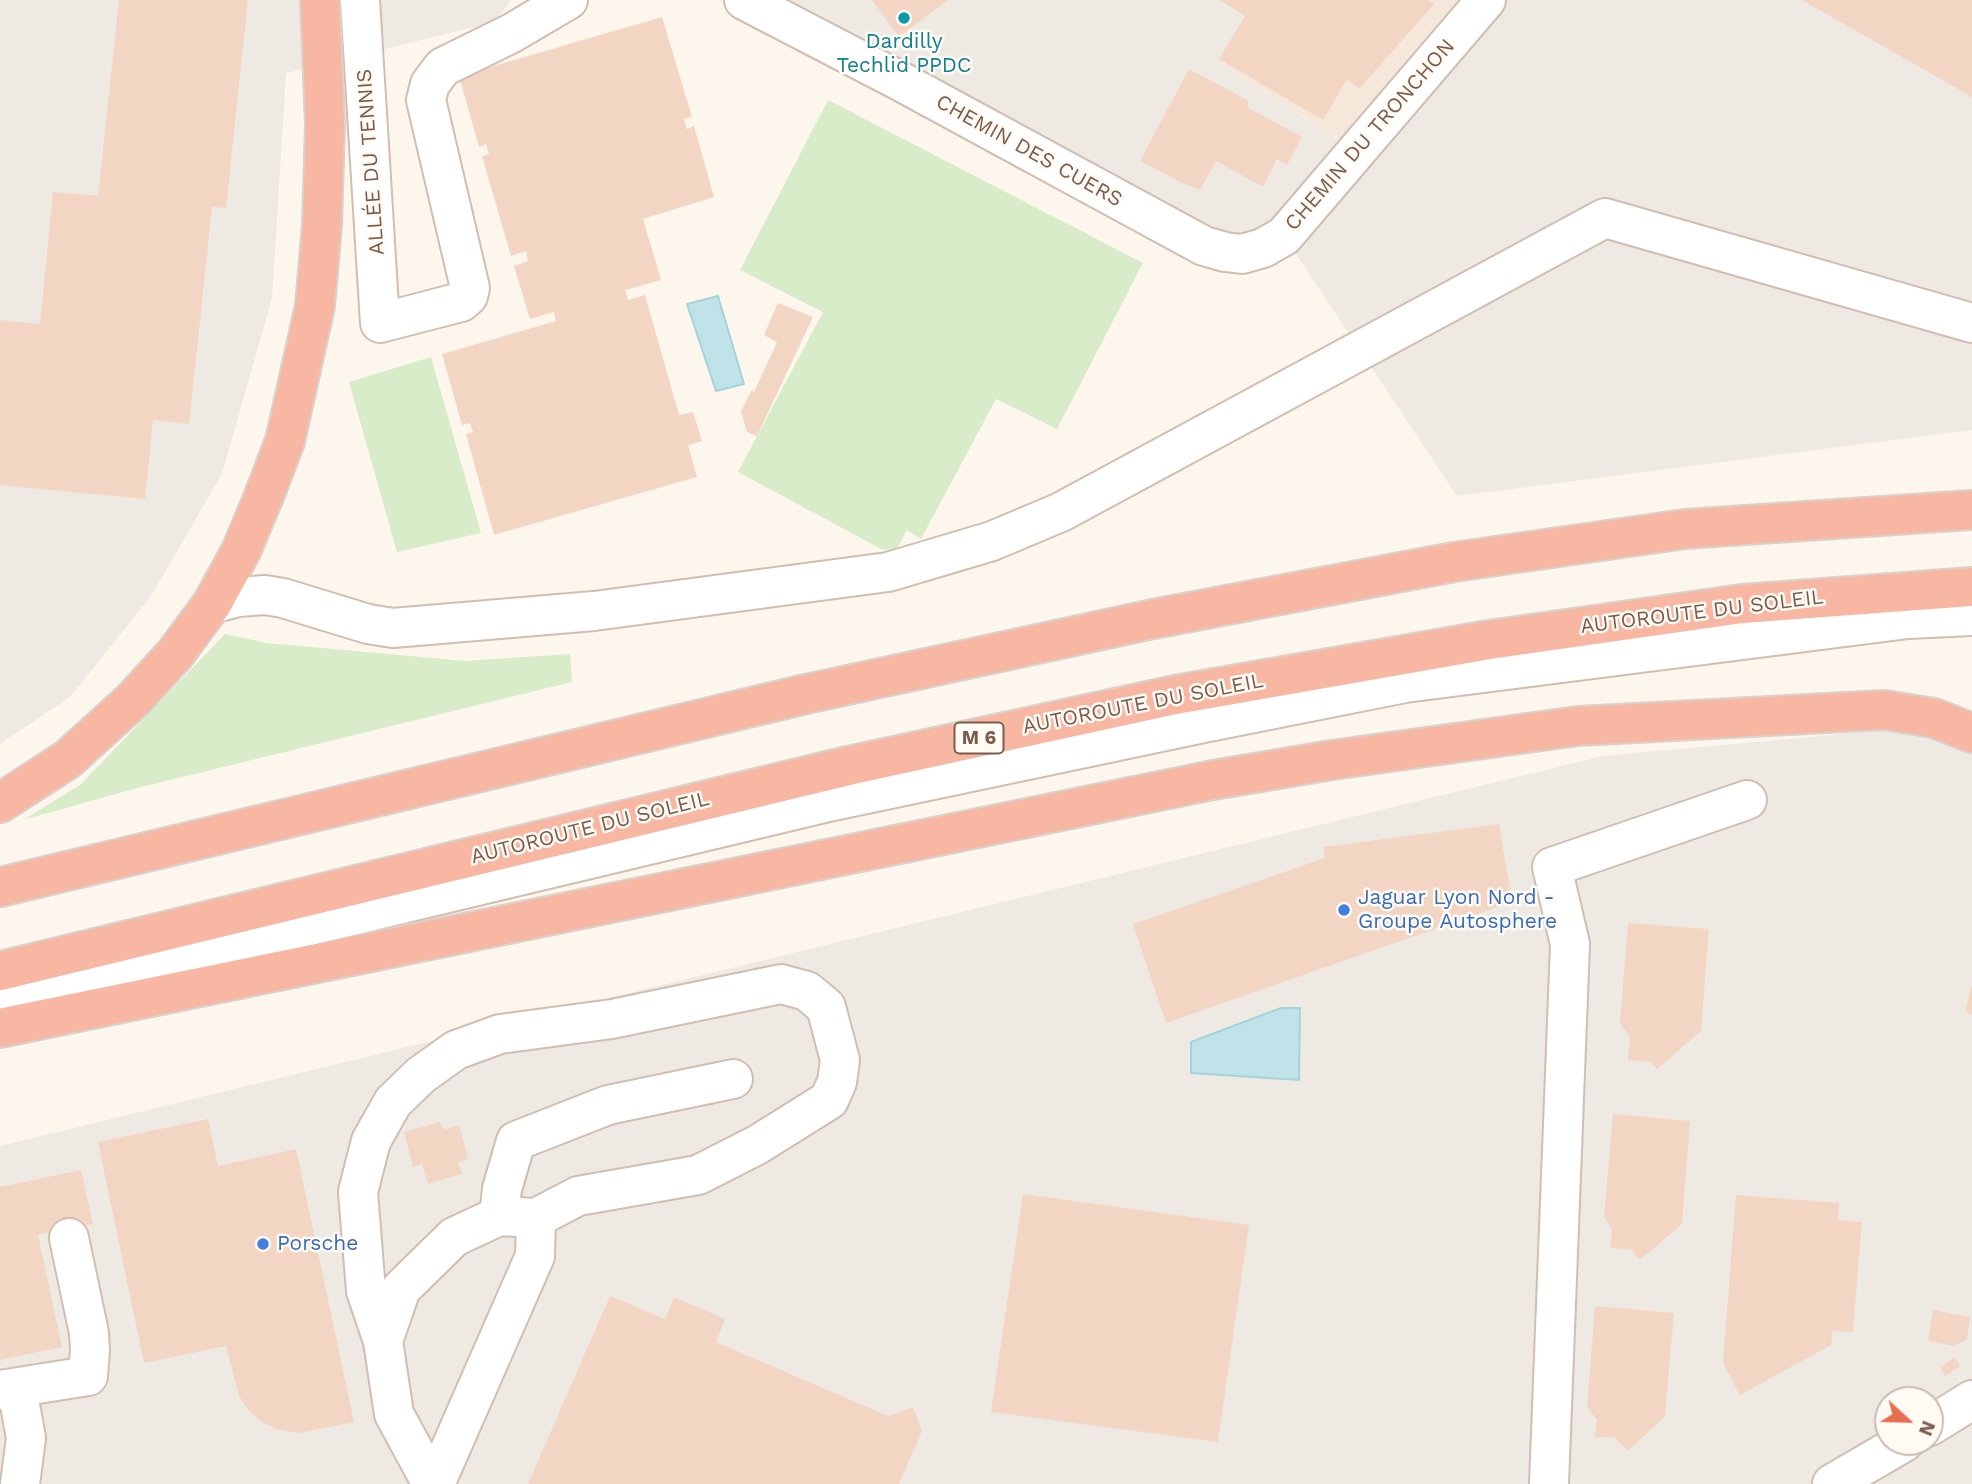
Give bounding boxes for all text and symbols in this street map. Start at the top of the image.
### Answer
marker: Dardilly Techlid PPDC [896,10,912,26]
place label: Dardilly Techlid PPDC [837,29,971,79]
street label: CHEMIN DU TRONCHON [1280,34,1460,236]
street label: ALLÉE DU TENNIS [352,68,390,256]
street label: CHEMIN DES CUERS [931,89,1127,213]
street label: AUTOROUTE DU SOLEIL [1579,585,1825,639]
street label: AUTOROUTE DU SOLEIL [1020,668,1266,740]
road number: M 6 [954,722,1004,754]
street label: AUTOROUTE DU SOLEIL [468,786,712,870]
place label: Jaguar Lyon Nord - Groupe Autosphere [1358,885,1557,935]
marker: Jaguar Lyon Nord - Groupe Autosphere [1336,902,1352,918]
place label: Porsche [277,1231,358,1257]
marker: Porsche [255,1236,271,1252]
north arrow [1874,1386,1944,1456]
text: N [1914,1417,1940,1439]

